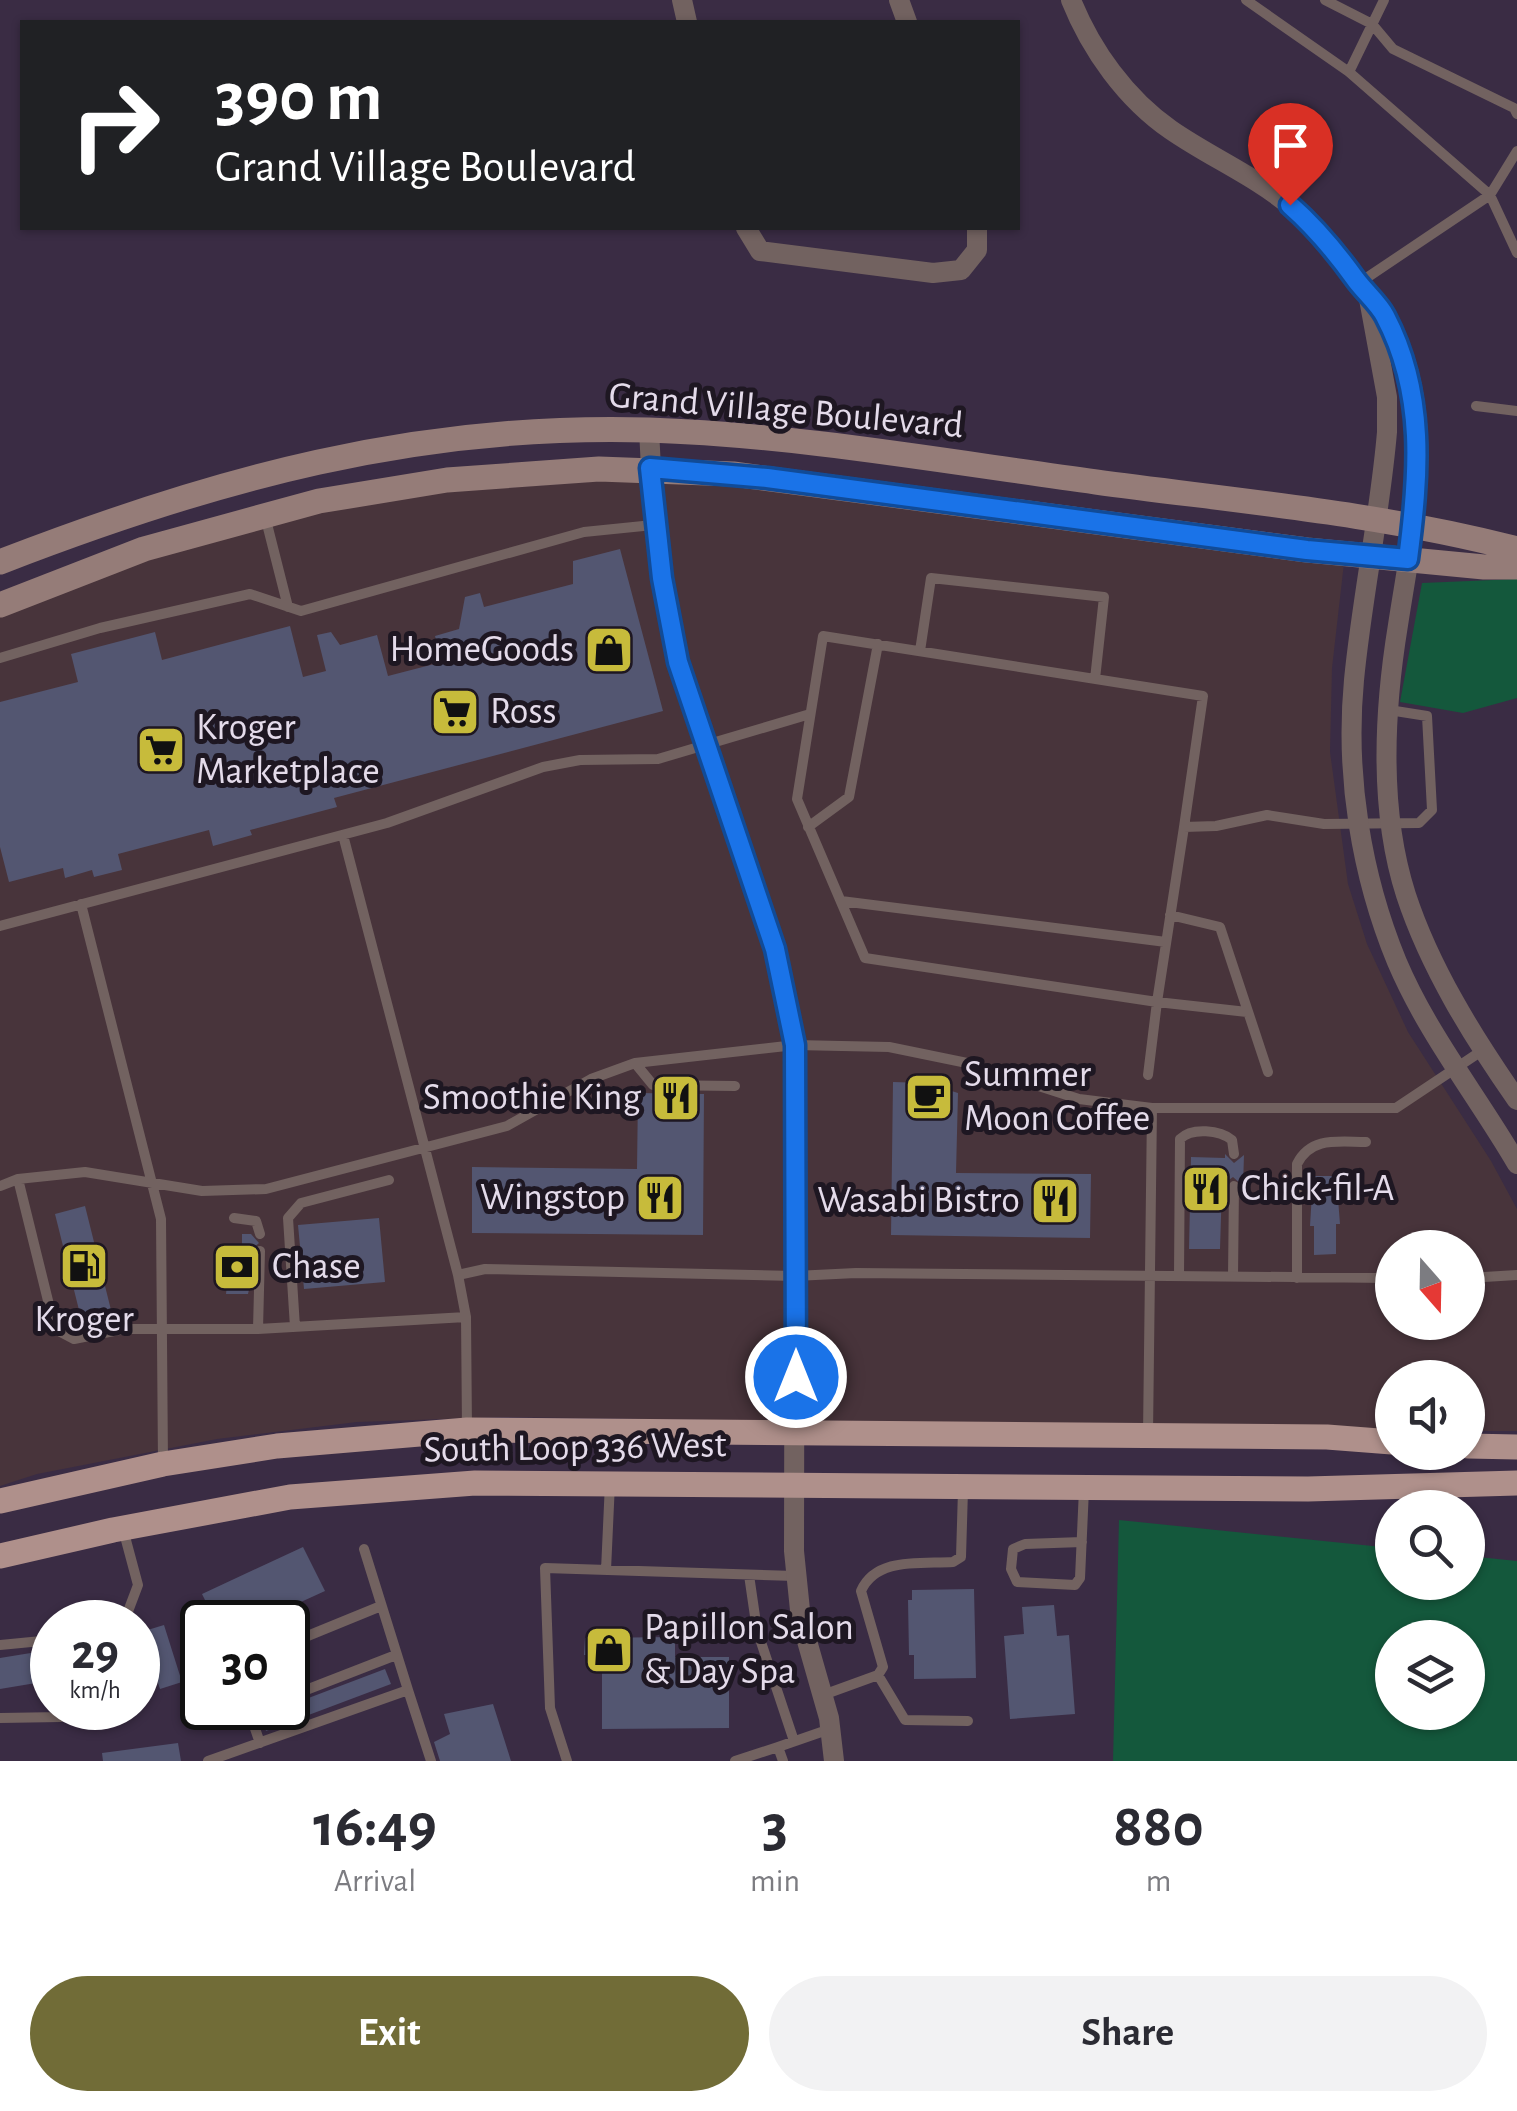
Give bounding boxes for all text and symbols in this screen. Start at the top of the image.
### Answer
icon: right [50,60,180,190]
text: 390 m [215,63,383,133]
pin [1248,103,1333,206]
icon: arrive [1263,118,1318,173]
text: Grand Village Boulevard [215,145,636,190]
street label: Grand Village Boulevard [607,377,965,445]
shop icon: HomeGoods [583,624,635,676]
place label: HomeGoods [389,631,574,669]
supermarket icon: Ross [429,686,481,738]
place label: Ross [490,693,557,731]
place label: Kroger Marketplace [196,709,380,791]
supermarket icon: Kroger Marketplace [135,724,187,776]
place label: Summer Moon Coffee [964,1056,1150,1138]
cafe icon: Summer Moon Coffee [903,1071,955,1123]
restaurant icon: Smoothie King [650,1072,702,1124]
place label: Smoothie King [423,1079,641,1117]
restaurant icon: Chick-fil-A [1180,1163,1232,1215]
place label: Chick-fil-A [1241,1170,1394,1208]
restaurant icon: Wingstop [634,1172,686,1224]
restaurant icon: Wasabi Bistro [1029,1175,1081,1227]
place label: Wingstop [480,1179,625,1217]
place label: Wasabi Bistro [817,1182,1020,1220]
north arrow [1375,1230,1485,1340]
map controls [1375,1230,1485,1730]
fuel station icon: Kroger [58,1240,110,1292]
bank icon: Chase [211,1241,263,1293]
place label: Chase [272,1248,361,1286]
place label: Kroger [34,1301,135,1339]
position arrow [744,1325,848,1429]
button: sound [1375,1360,1485,1470]
street label: South Loop 336 West [423,1426,727,1470]
button: search [1375,1490,1485,1600]
speed limit sign: 30 [180,1600,310,1730]
place label: Papillon Salon & Day Spa [644,1609,854,1691]
button: layers [1375,1620,1485,1730]
shop icon: Papillon Salon & Day Spa [583,1624,635,1676]
text: 29 [71,1628,119,1678]
text: km/h [69,1678,121,1703]
text: 16:49 [313,1797,437,1857]
text: 3 [762,1797,788,1857]
text: 880 [1113,1797,1204,1857]
text: Arrival [334,1865,416,1897]
text: min [750,1865,800,1897]
text: m [1146,1865,1171,1897]
button: Exit [30,1976,749,2091]
button: Share [769,1976,1487,2091]

